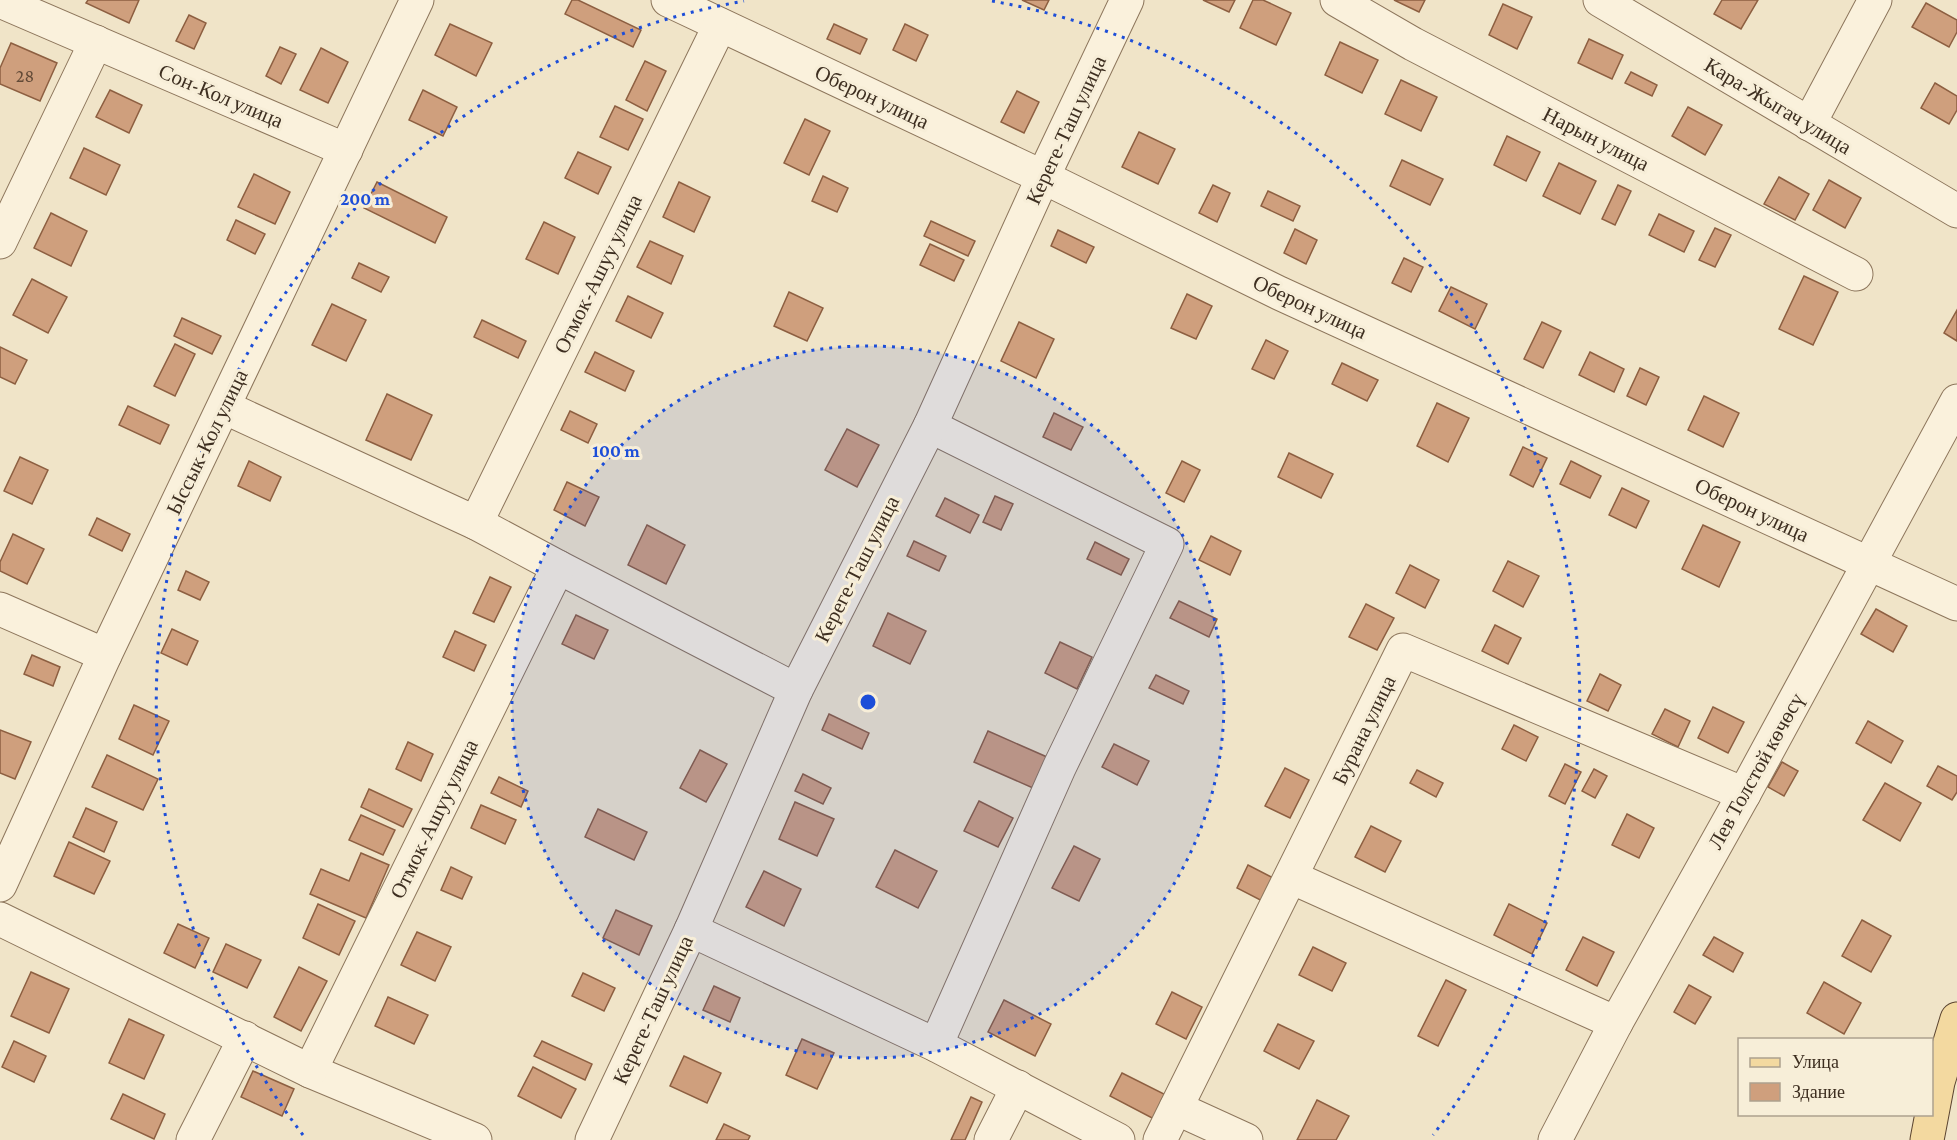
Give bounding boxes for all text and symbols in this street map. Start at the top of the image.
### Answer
street label: Кереге-Таш улица [1021,51,1111,208]
street label: Кара-Жыгач улица [1700,53,1856,160]
street label: Сон-Кол улица [155,59,287,133]
street label: Оберон улица [811,60,933,134]
house number: 28 [16,66,34,86]
street label: Нарын улица [1539,102,1654,176]
text: 200 m [340,189,391,209]
street label: Отмок-Ашуу улица [549,190,647,358]
street label: Оберон улица [1249,270,1371,344]
street label: Ыссык-Кол улица [162,365,253,518]
text: 100 m [592,441,640,461]
street label: Оберон улица [1691,473,1813,547]
street label: Кереге-Таш улица [810,491,905,646]
street label: Бурана улица [1327,671,1401,788]
street label: Лев Толстой көчөсү [1703,688,1809,853]
centre of rings [858,692,878,712]
street label: Отмок-Ашуу улица [385,735,483,903]
street label: Кереге-Таш улица [608,931,698,1088]
legend [1738,1038,1933,1116]
text: Улица [1792,1052,1839,1072]
text: Здание [1792,1082,1845,1102]

